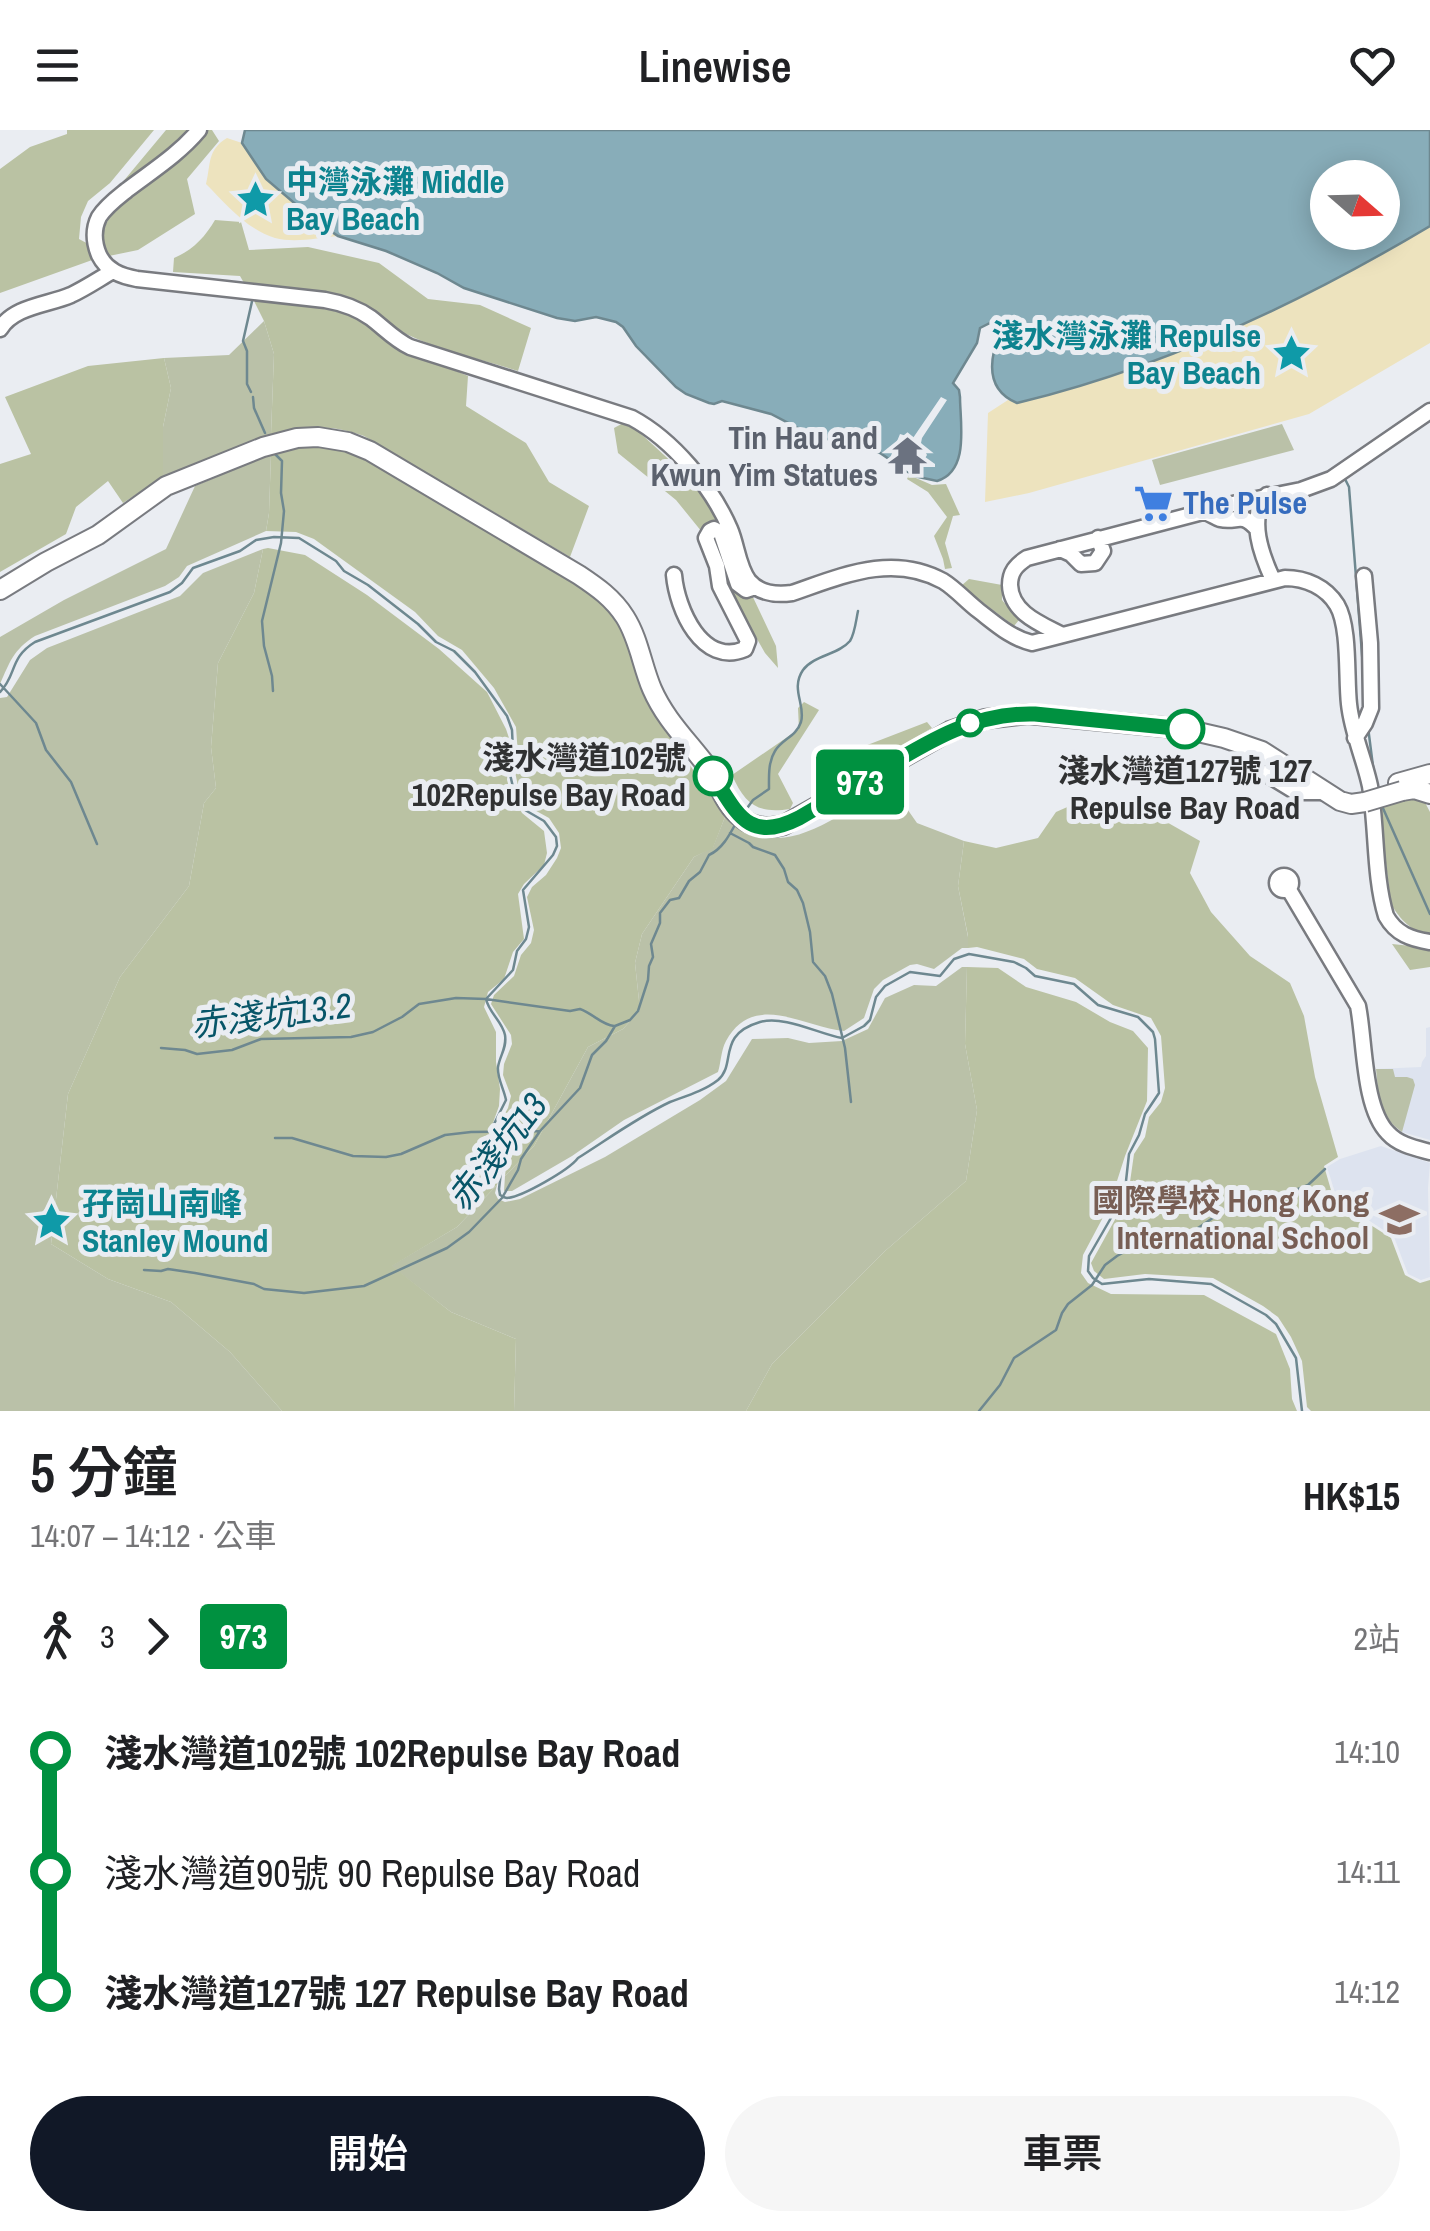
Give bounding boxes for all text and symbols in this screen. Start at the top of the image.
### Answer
text: Linewise [638,35,792,96]
icon: menu [30,38,85,93]
icon: heart [1345,38,1400,93]
place label: 中灣泳灘 Middle Bay Beach [286,160,504,240]
north arrow [1310,160,1400,250]
map controls [1310,160,1400,250]
place icon: 中灣泳灘 Middle Bay Beach [235,179,277,221]
place label: 淺水灣泳灘 Repulse Bay Beach [992,314,1261,394]
place icon: 淺水灣泳灘 Repulse Bay Beach [1270,333,1312,375]
place label: Tin Hau and Kwun Yim Statues [650,416,878,496]
temple icon: Tin Hau and Kwun Yim Statues [887,435,929,477]
place label: The Pulse [1183,481,1307,524]
supermarket icon: The Pulse [1132,482,1174,524]
unlabelled marker [957,710,983,736]
marker: 淺水灣道127號 127 Repulse Bay Road [1166,710,1204,748]
place label: 淺水灣道102號 102Repulse Bay Road [412,736,686,816]
place label: 淺水灣道127號 127 Repulse Bay Road [1058,749,1312,829]
line badge: 973 [802,750,918,814]
marker: 淺水灣道102號 102Repulse Bay Road [694,757,732,795]
text: 973 [836,759,884,806]
water label: 赤淺坑13.2 [188,981,354,1048]
water label: 赤淺坑13 [436,1083,557,1220]
place label: 國際學校 Hong Kong International School [1092,1179,1369,1259]
place label: 孖崗山南峰 Stanley Mound [82,1182,269,1262]
school or university icon: 國際學校 Hong Kong International School [1378,1198,1420,1240]
place icon: 孖崗山南峰 Stanley Mound [31,1201,73,1243]
text: 5 分鐘 [30,1435,178,1509]
text: HK$15 [1303,1471,1400,1522]
text: 14:07 – 14:12 · 公車 [30,1514,276,1557]
icon: walk [30,1609,85,1664]
icon: forward [130,1609,185,1664]
text: 973 [220,1613,267,1660]
text: 3 [100,1615,115,1658]
text: 2站 [1353,1617,1400,1660]
text: 淺水灣道102號 102Repulse Bay Road [104,1728,680,1779]
text: 14:10 [1334,1730,1400,1773]
text: 淺水灣道90號 90 Repulse Bay Road [104,1848,640,1899]
text: 14:11 [1336,1850,1400,1893]
text: 淺水灣道127號 127 Repulse Bay Road [104,1968,689,2019]
text: 14:12 [1334,1970,1400,2013]
button: 開始 [30,2096,705,2211]
button: 車票 [725,2096,1400,2211]

